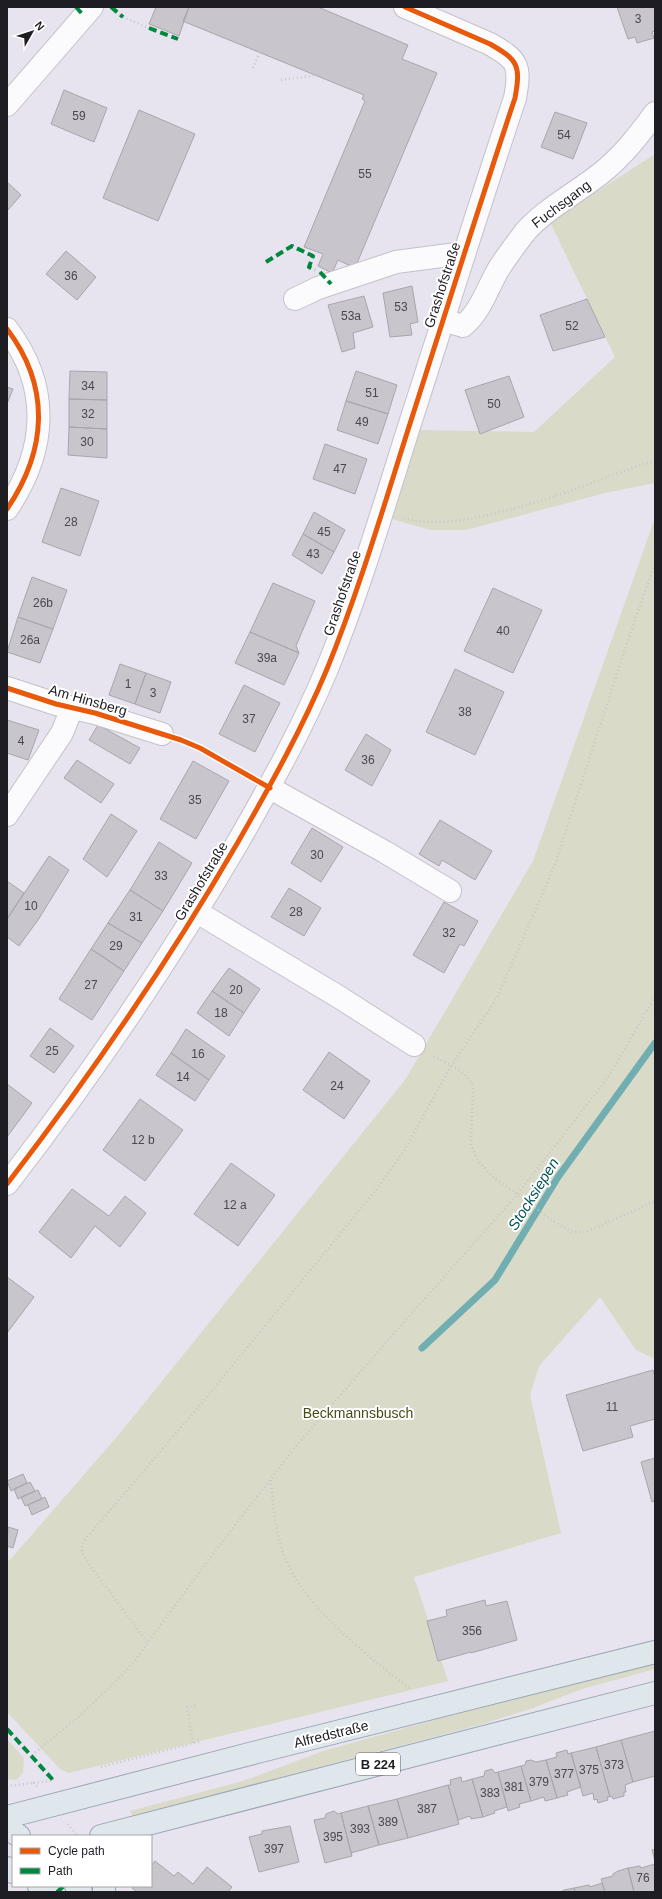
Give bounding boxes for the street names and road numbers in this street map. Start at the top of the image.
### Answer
street label: Fuchsgang [529,177,593,231]
street label: Grashofstraße [421,240,463,330]
street label: Grashofstraße [320,548,364,638]
street label: Am Hinsberg [47,681,129,719]
street label: Grashofstraße [171,838,231,923]
street label: Alfredstraße [292,1717,370,1751]
road number: B 224 [356,1753,400,1775]

